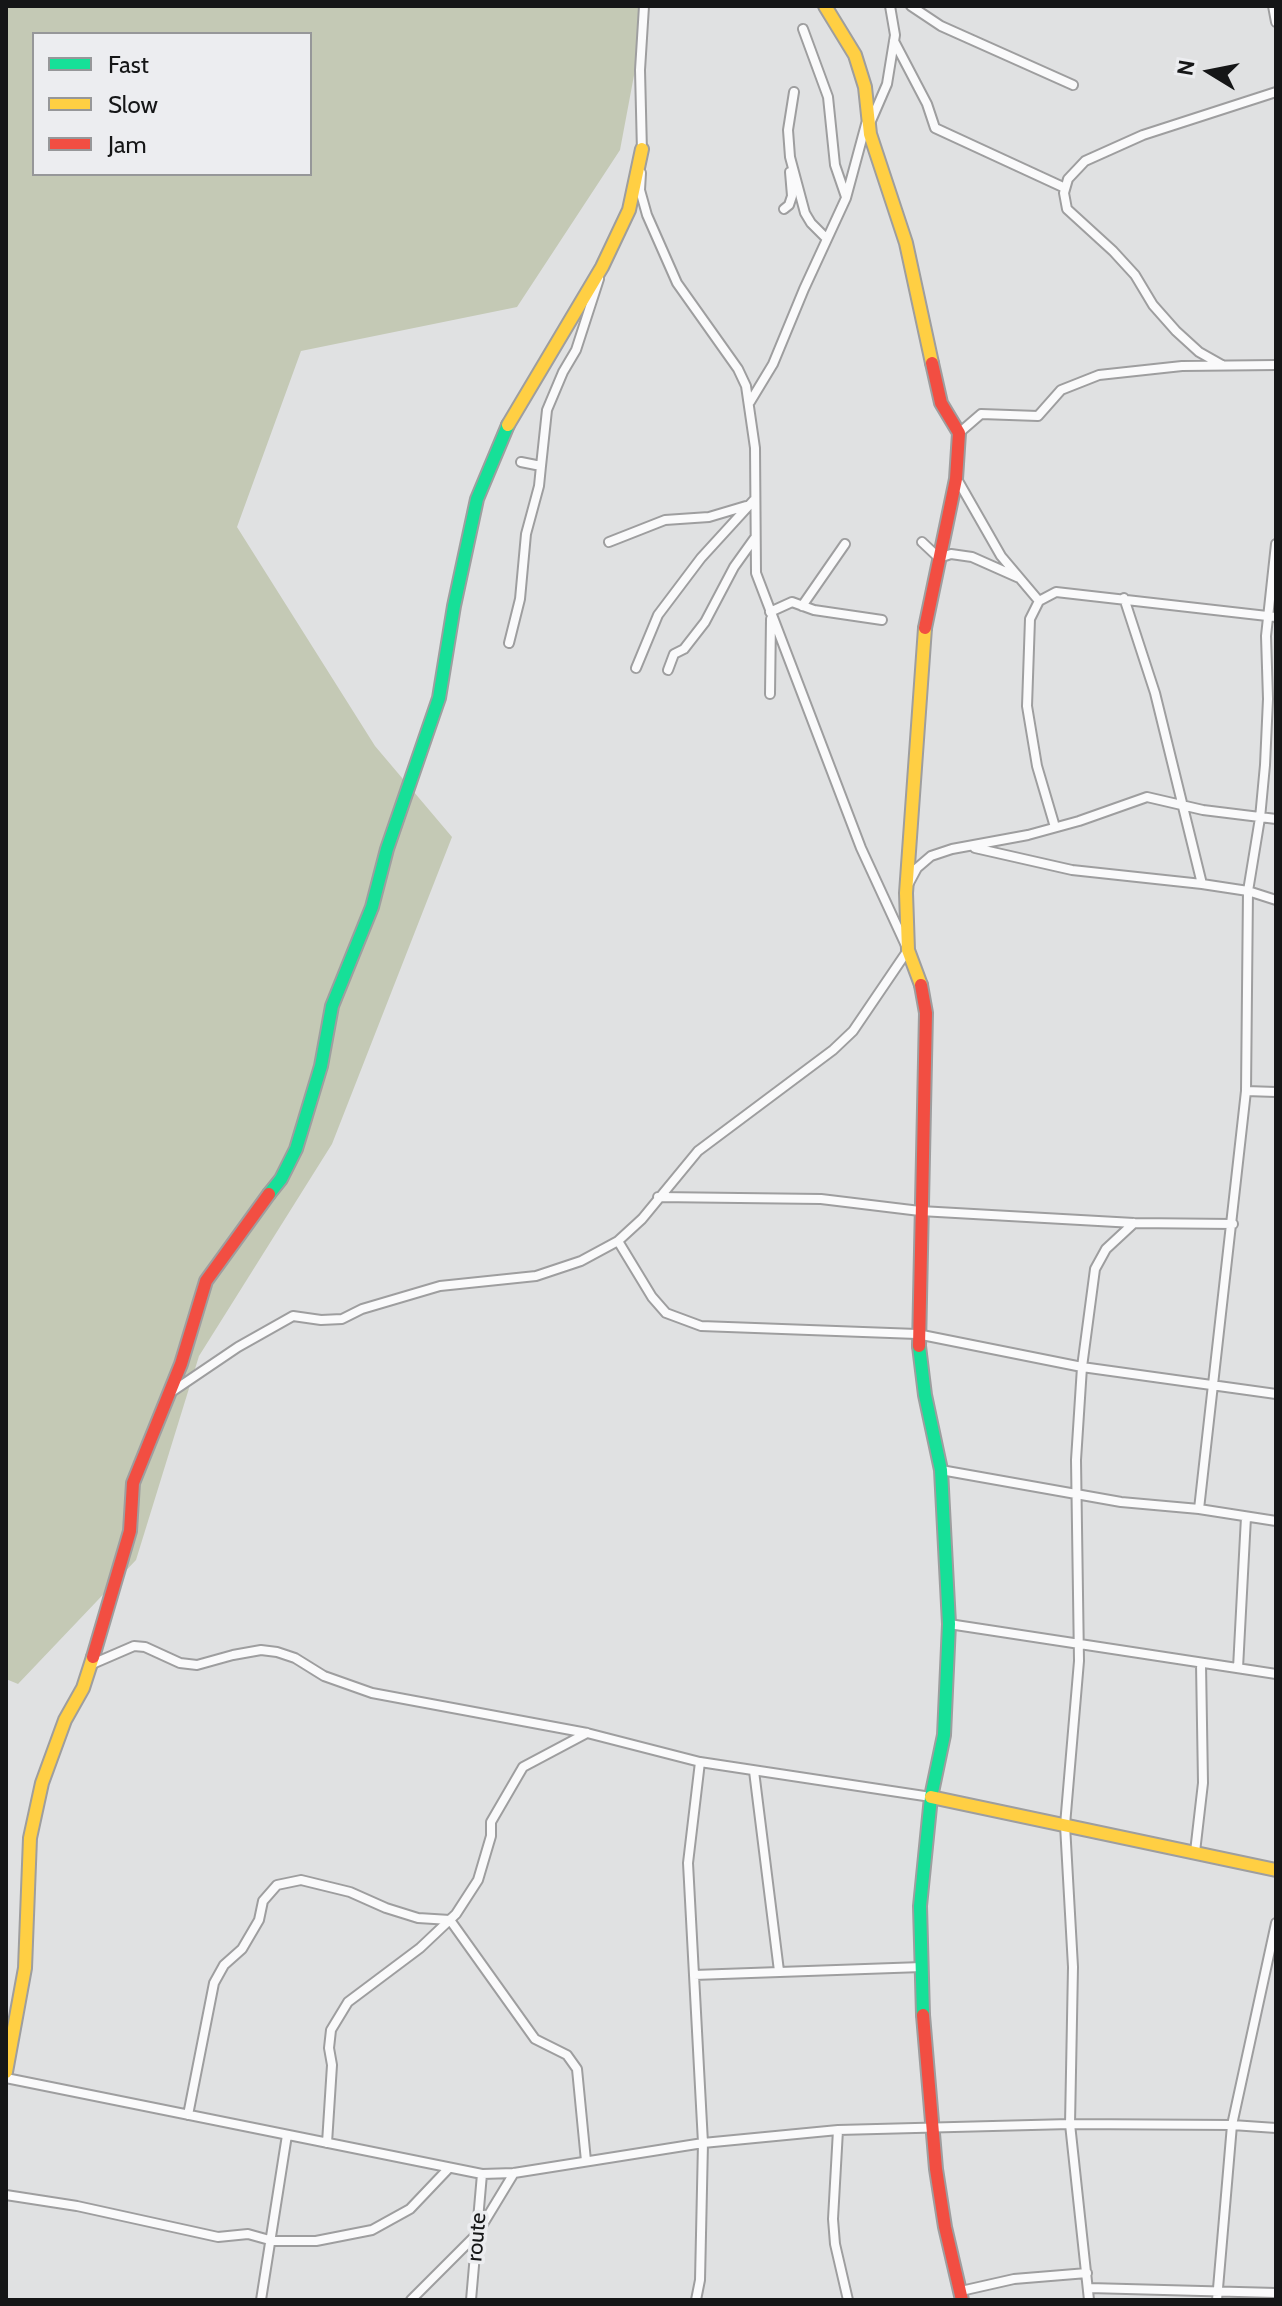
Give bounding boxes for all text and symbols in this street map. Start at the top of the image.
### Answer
legend [32,32,312,176]
north arrow [1170,32,1250,112]
text: Fast [108,50,149,79]
text: N [1171,58,1201,78]
text: Slow [108,90,158,119]
text: Jam [108,130,146,159]
street label: route [462,2212,492,2262]

